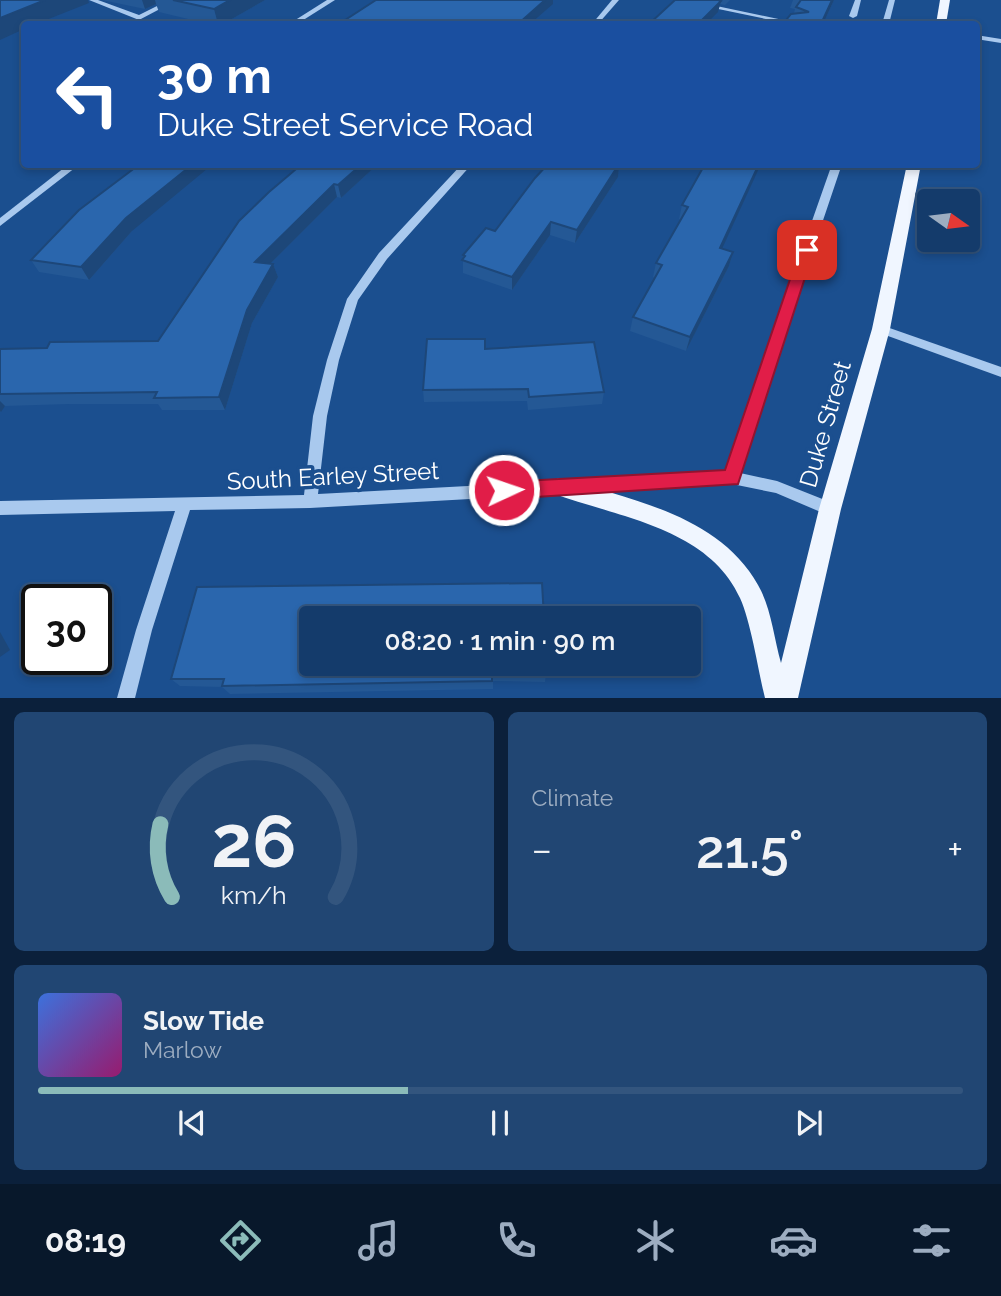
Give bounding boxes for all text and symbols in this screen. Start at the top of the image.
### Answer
text: 30 m [157,47,272,104]
icon: left [42,49,133,140]
text: Duke Street Service Road [157,106,533,143]
north arrow [917,189,980,252]
map controls [917,189,980,252]
pin [777,220,837,280]
icon: arrive [788,231,826,269]
street label: Duke Street [793,357,857,491]
position arrow [467,453,541,527]
street label: South Earley Street [226,456,440,496]
speed limit sign: 30 [21,584,112,675]
text: 08:20 · 1 min · 90 m [385,626,615,656]
text: Climate [532,784,613,811]
text: 26 [211,800,296,885]
text: 21.5° [696,819,803,880]
text: − [532,827,552,872]
text: + [947,827,963,872]
text: km/h [221,880,287,910]
text: Slow Tide [143,1006,264,1036]
text: Marlow [143,1036,222,1063]
icon: previous [173,1104,211,1142]
icon: pause [481,1104,519,1142]
icon: next [790,1104,828,1142]
icon: directions [216,1216,265,1265]
icon: music [354,1216,403,1265]
icon: phone [492,1216,541,1265]
icon: climate [631,1216,680,1265]
icon: car [769,1216,818,1265]
icon: filters [907,1216,956,1265]
text: 08:19 [45,1222,126,1259]

